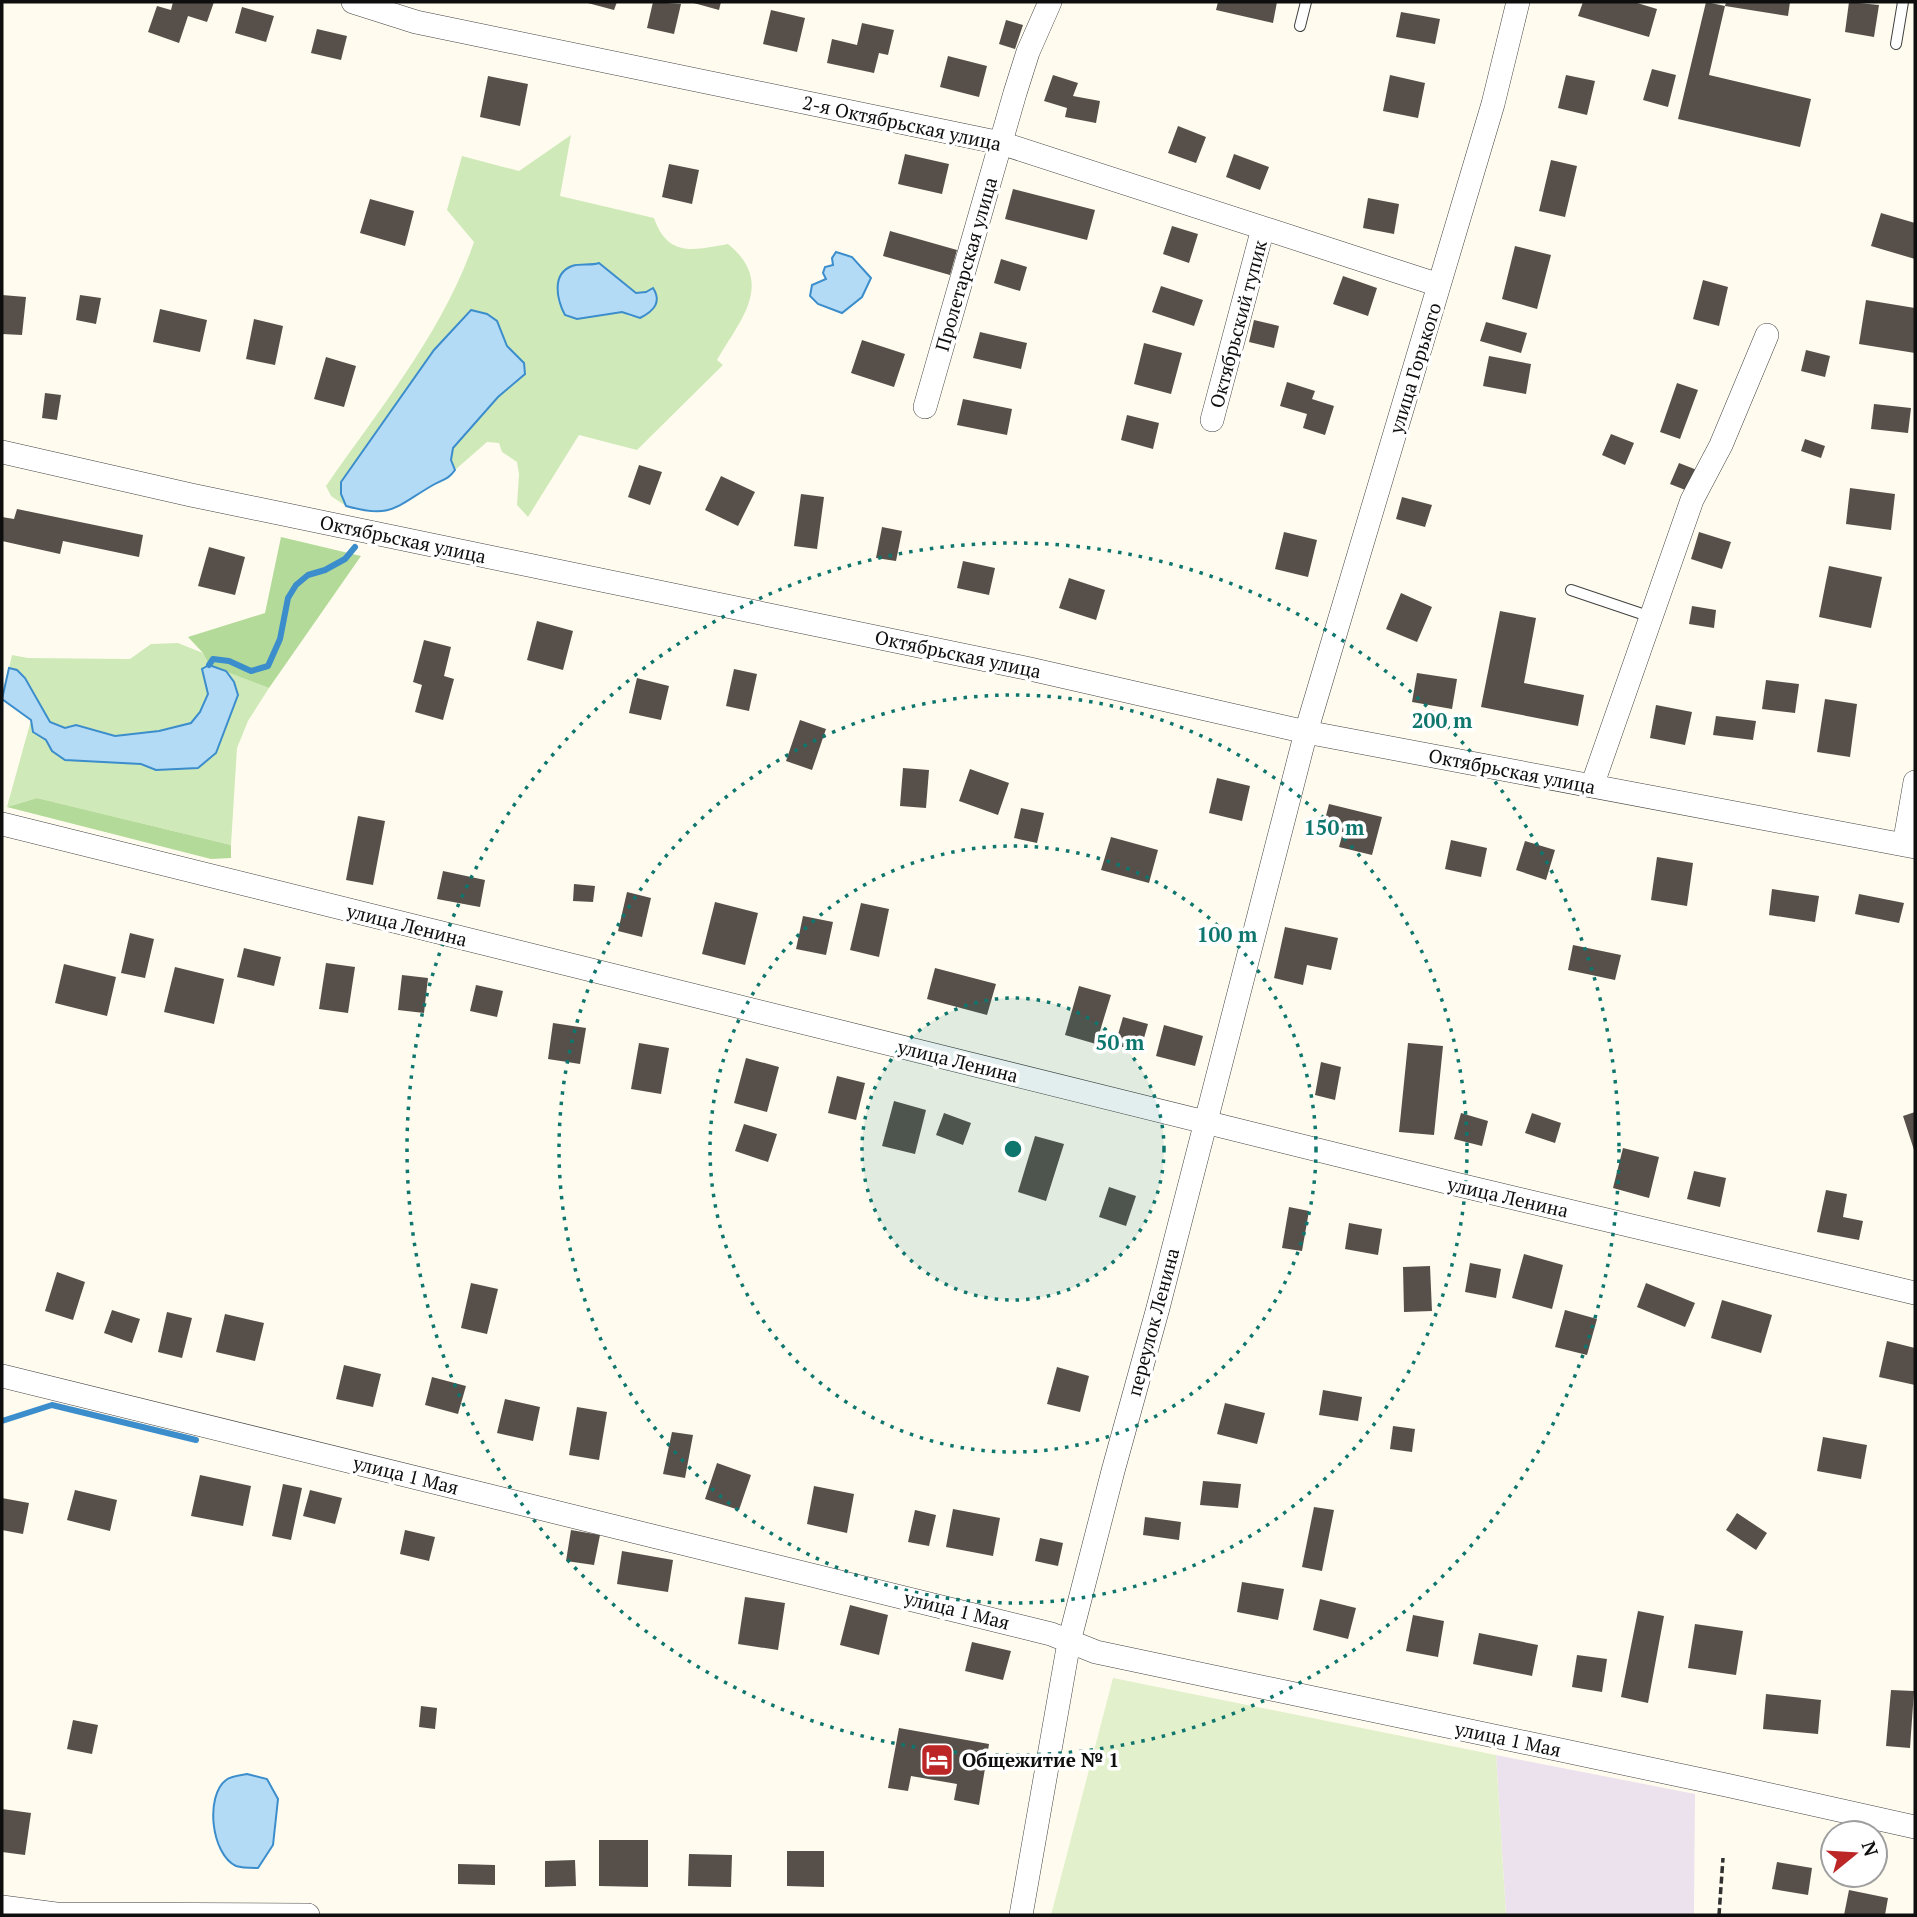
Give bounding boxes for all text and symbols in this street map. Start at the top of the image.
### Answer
street label: 2-я Октябрьская улица [800,89,1004,156]
street label: Пролетарская улица [929,174,1002,354]
street label: Октябрьский тупик [1203,237,1272,411]
street label: улица Горького [1382,299,1446,437]
street label: Октябрьская улица [318,509,489,568]
street label: Октябрьская улица [873,624,1044,683]
text: 200 m [1412,706,1473,734]
street label: Октябрьская улица [1426,742,1598,799]
text: 150 m [1304,813,1365,841]
street label: улица Ленина [343,897,470,952]
text: 100 m [1197,920,1258,948]
text: 50 m [1096,1028,1145,1056]
street label: улица Ленина [894,1033,1021,1088]
centre of rings [1001,1137,1025,1161]
street label: улица Ленина [1444,1170,1571,1223]
street label: переулок Ленина [1121,1245,1184,1399]
street label: улица 1 Мая [350,1449,461,1500]
street label: улица 1 Мая [901,1584,1012,1635]
street label: улица 1 Мая [1452,1715,1563,1762]
hotel icon: Общежитие № 1 [918,1741,956,1779]
place label: Общежитие № 1 [962,1747,1119,1772]
north arrow [1819,1819,1889,1889]
text: N [1857,1838,1885,1860]

